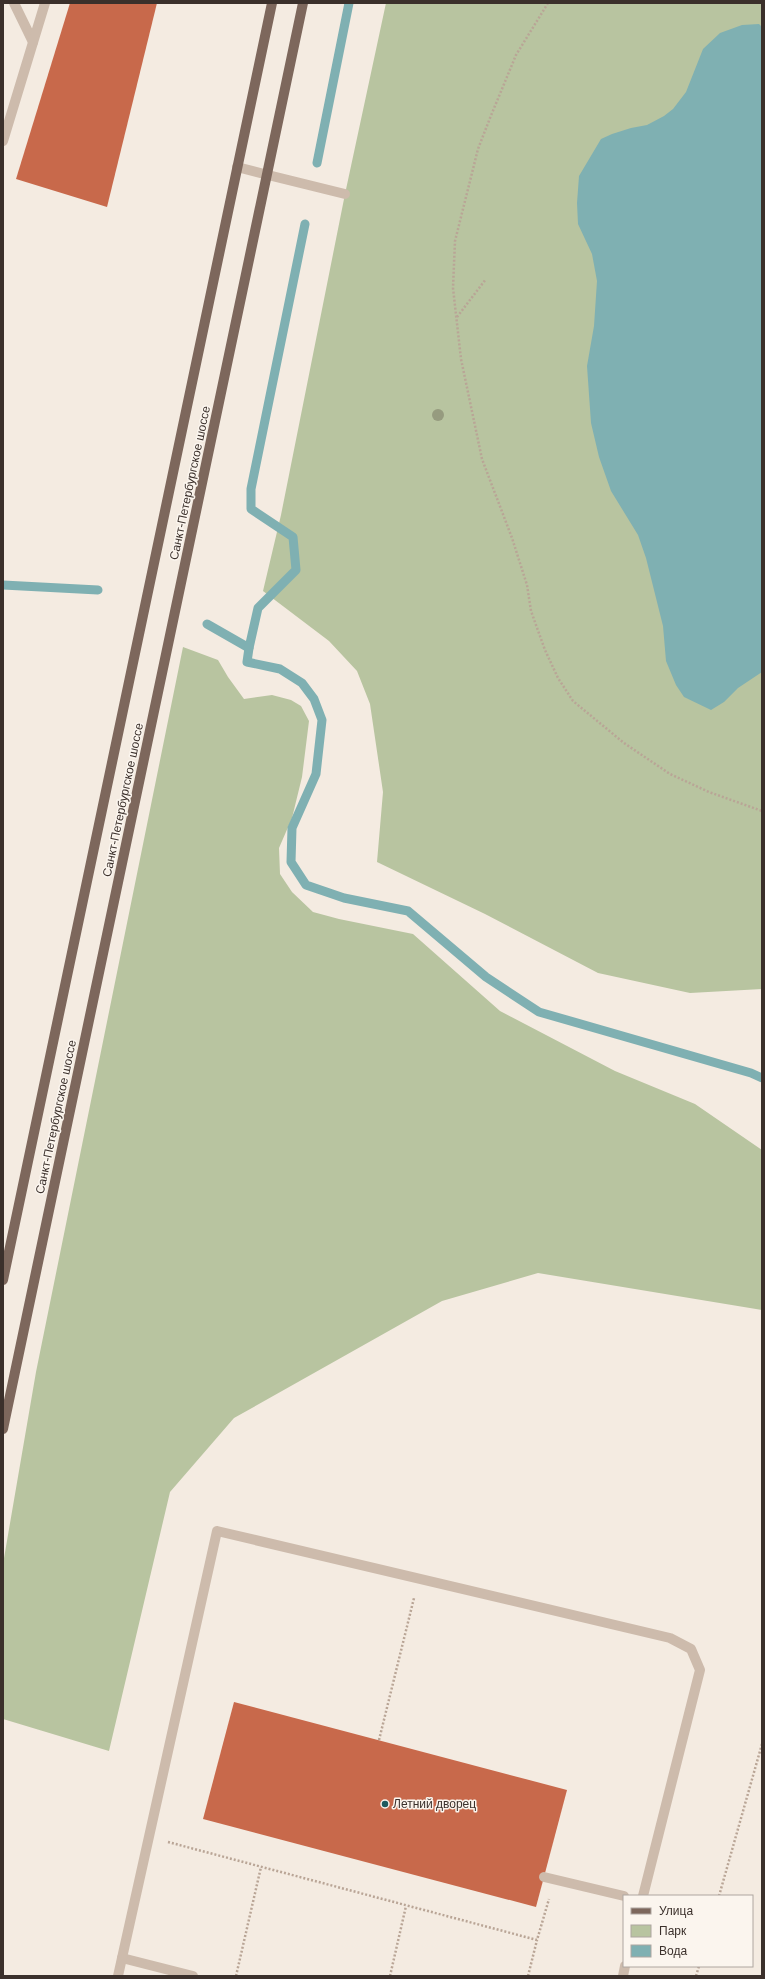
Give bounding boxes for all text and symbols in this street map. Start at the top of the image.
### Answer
street label: Санкт-Петербургское шоссе [167,404,213,561]
street label: Санкт-Петербургское шоссе [100,721,146,878]
street label: Санкт-Петербургское шоссе [33,1038,79,1195]
place label: Летний дворец [393,1797,476,1811]
marker: Летний дворец [380,1799,390,1809]
legend [623,1895,753,1967]
text: Улица [659,1904,693,1918]
text: Парк [659,1924,687,1938]
text: Вода [659,1944,687,1958]

